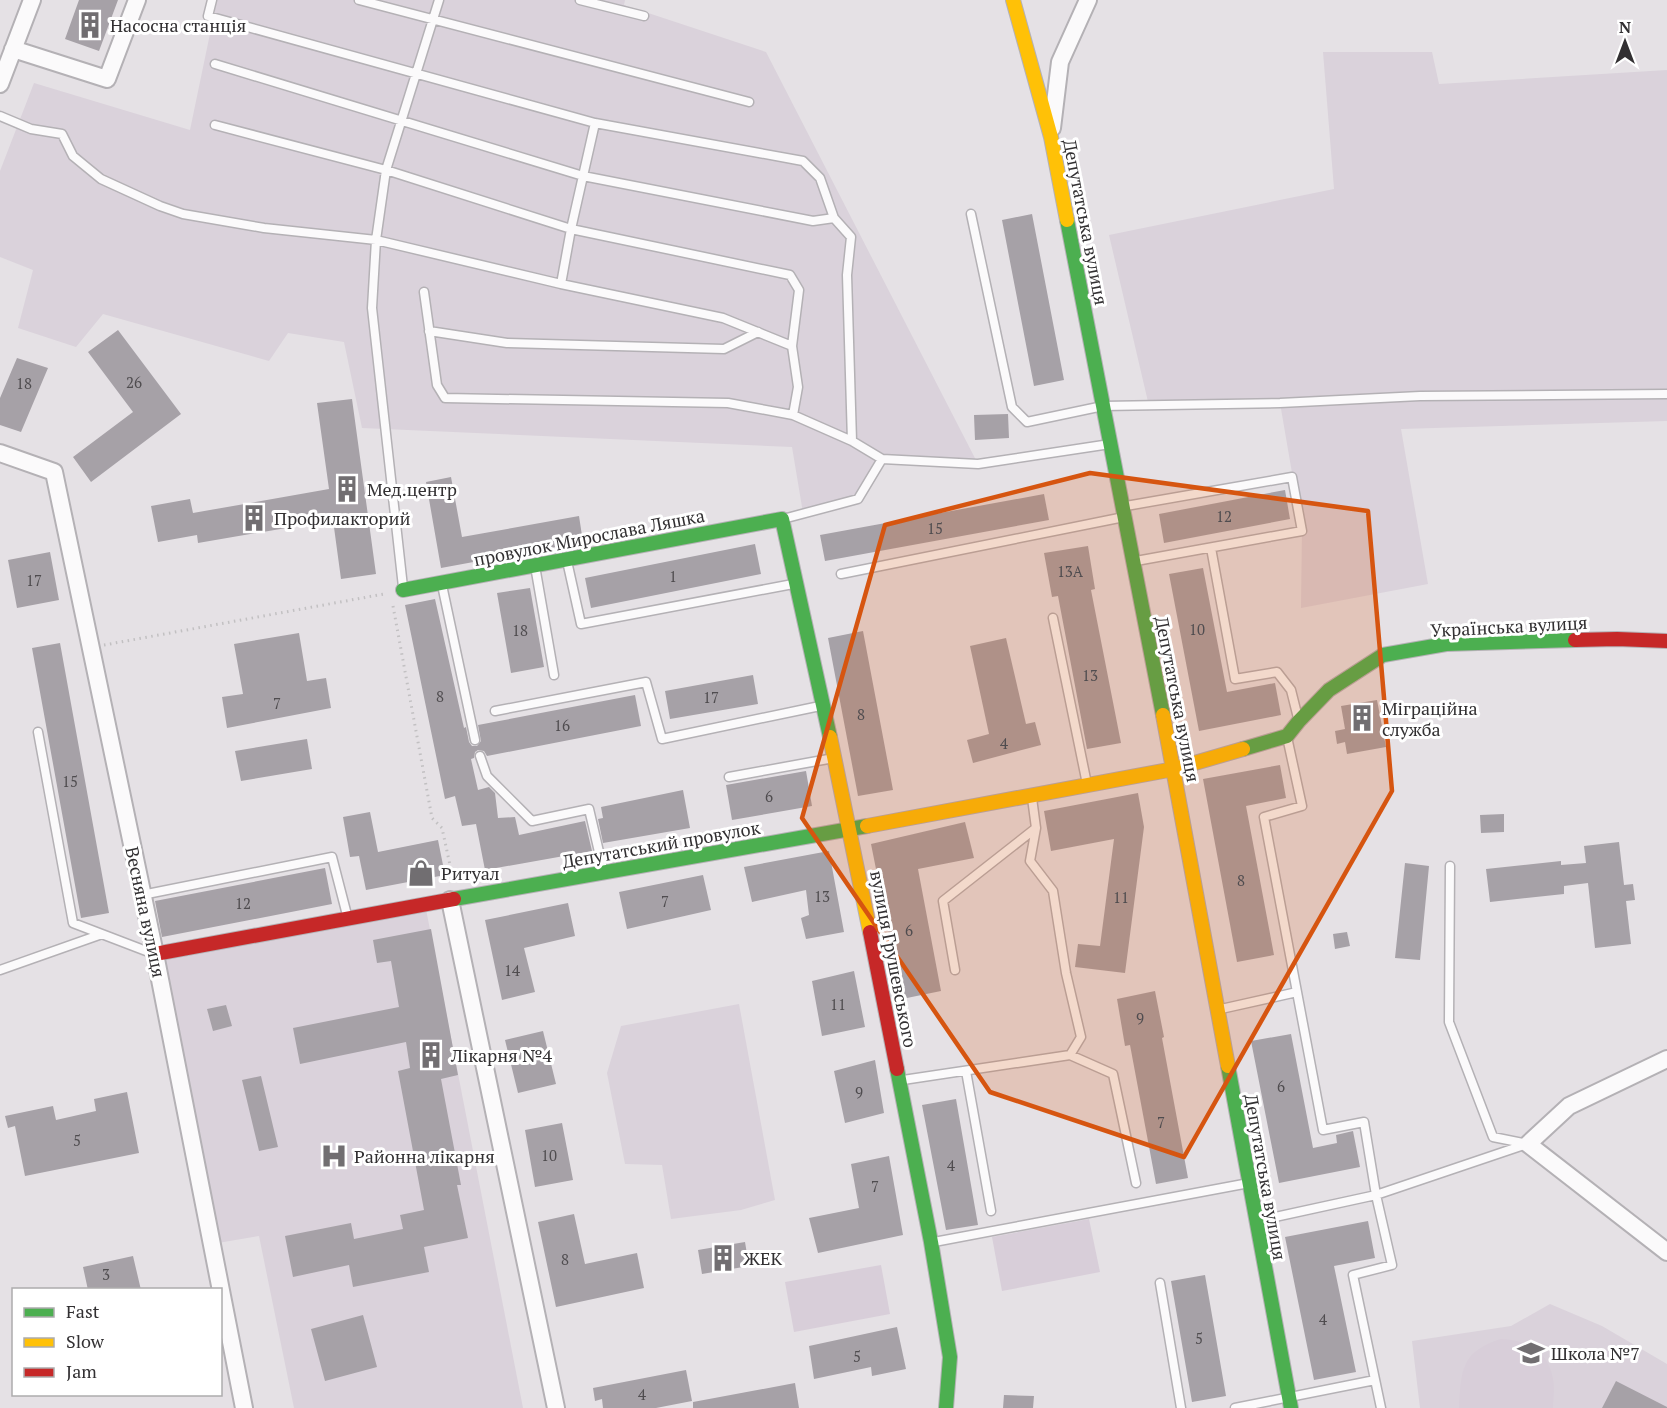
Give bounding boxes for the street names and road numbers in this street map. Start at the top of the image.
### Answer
street label: Депутатська вулиця [1058,137,1114,307]
street label: провулок Мирослава Ляшка [471,503,707,571]
street label: Українська вулиця [1430,610,1588,642]
street label: Депутатська вулиця [1150,614,1206,784]
street label: Депутатський провулок [560,815,762,873]
street label: Весняна вулиця [120,844,172,980]
street label: вулиця Грушевського [865,868,923,1050]
street label: Депутатська вулиця [1240,1092,1292,1262]

